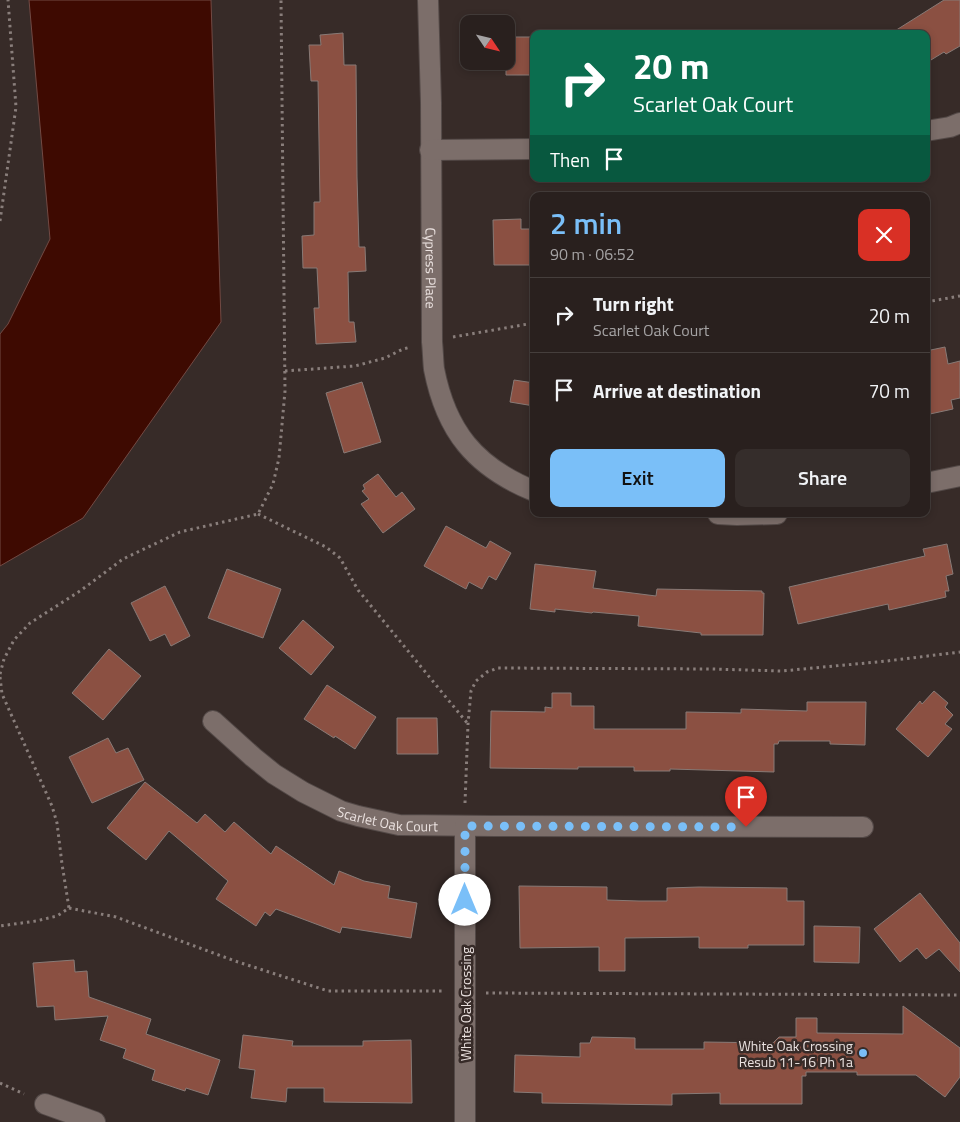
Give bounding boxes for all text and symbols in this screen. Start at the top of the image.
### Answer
north arrow [460,15,515,70]
map controls [460,15,515,70]
text: 20 m [633,39,709,93]
icon: right [550,50,615,115]
text: Scarlet Oak Court [633,87,793,121]
text: Then [550,145,590,174]
icon: arrive [600,145,628,173]
text: 2 min [550,200,622,246]
button: close [858,209,910,261]
street label: Cypress Place [421,227,442,309]
text: 90 m · 06:52 [550,242,635,266]
text: Turn right [593,289,674,318]
icon: right [550,301,578,329]
text: 20 m [869,301,910,330]
text: Scarlet Oak Court [593,318,709,342]
icon: arrive [550,376,578,404]
text: Arrive at destination [593,376,761,405]
text: 70 m [869,376,910,405]
button: Exit [550,449,725,507]
button: Share [735,449,910,507]
pin [725,776,767,827]
icon: arrive [732,783,760,811]
street label: Scarlet Oak Court [335,800,438,836]
position arrow [438,873,490,925]
street label: White Oak Crossing [455,947,476,1061]
place label: White Oak Crossing Resub 11-16 Ph 1a [738,1035,853,1072]
marker: White Oak Crossing Resub 11-16 Ph 1a [857,1047,869,1059]

